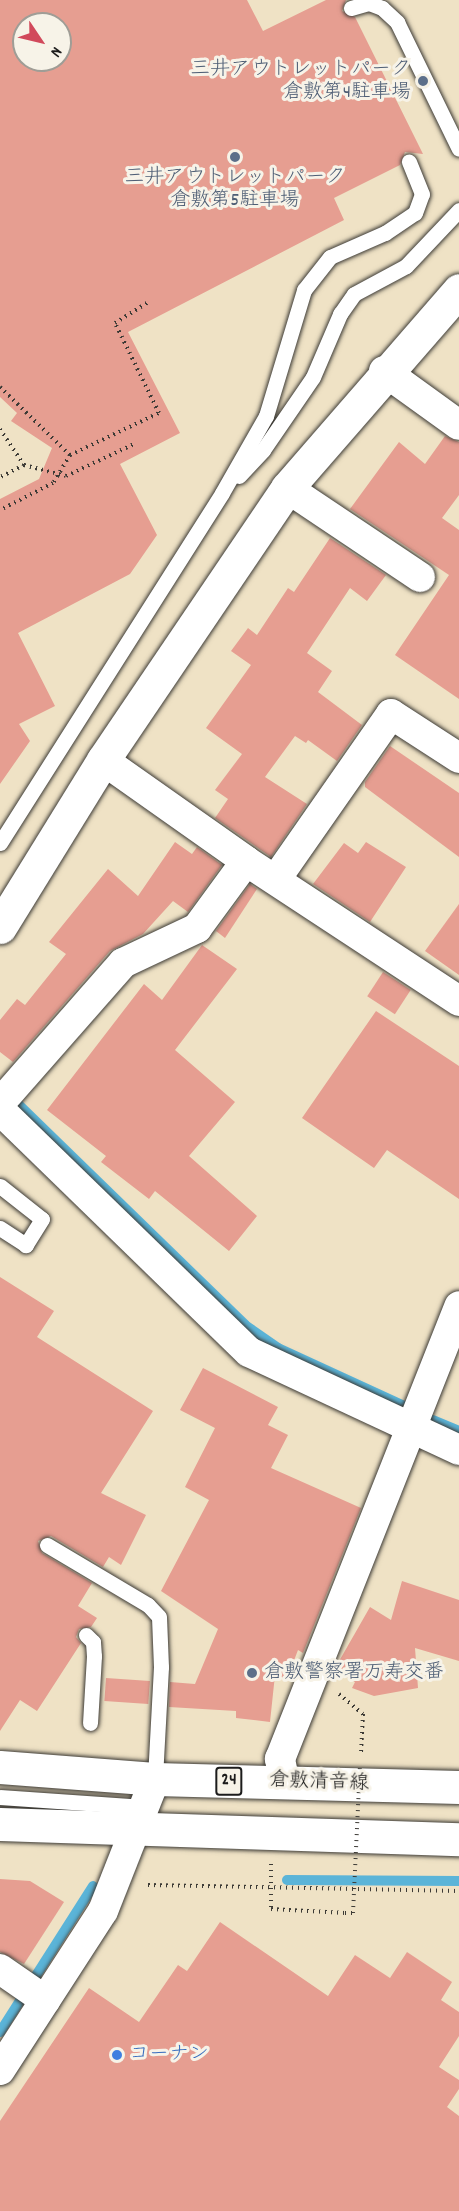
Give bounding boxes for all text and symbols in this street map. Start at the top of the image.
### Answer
north arrow [12,12,72,72]
text: N [44,42,67,61]
place label: 三井アウトレットパーク 倉敷第4駐車場 [191,58,411,105]
marker: 三井アウトレットパーク 倉敷第4駐車場 [416,74,430,88]
marker: 三井アウトレットパーク 倉敷第5駐車場 [228,150,242,164]
place label: 三井アウトレットパーク 倉敷第5駐車場 [125,167,345,214]
place label: 倉敷警察署万寿交番 [264,1661,444,1685]
marker: 倉敷警察署万寿交番 [245,1666,259,1680]
road number: 24 [214,1766,244,1796]
street label: 倉敷清音線 [269,1769,369,1797]
place label: コーナン [129,2043,209,2067]
marker: コーナン [110,2048,124,2062]

